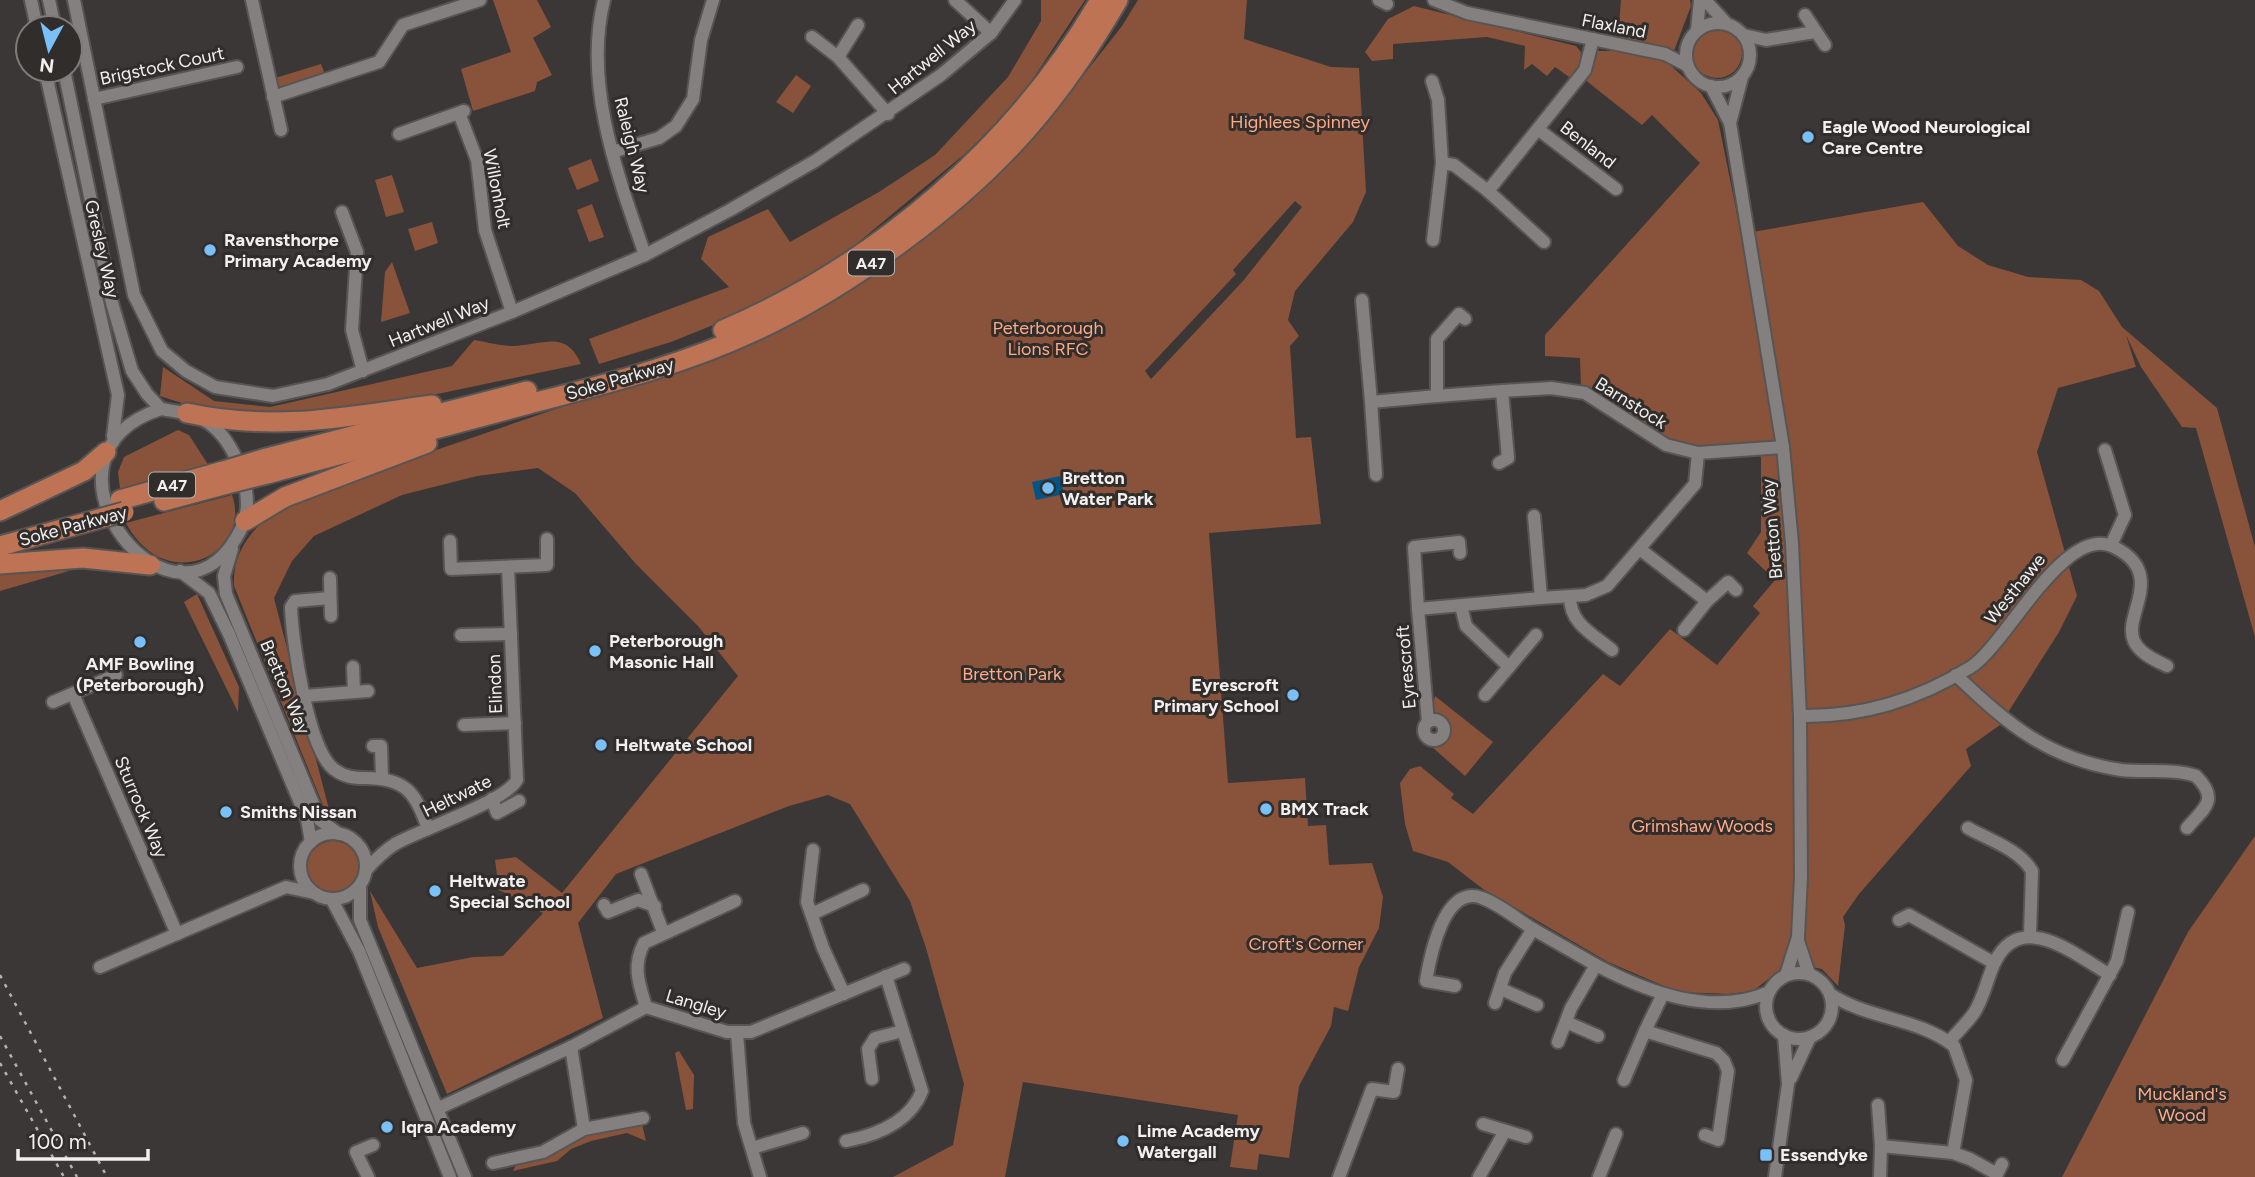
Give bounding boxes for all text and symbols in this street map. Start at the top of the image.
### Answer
street label: Flaxland [1580,9,1648,43]
north arrow [14,14,84,84]
street label: Hartwell Way [884,15,981,99]
street label: Brigstock Court [98,42,226,90]
text: N [38,53,56,78]
street label: Raleigh Way [609,95,655,196]
park label: Highlees Spinney [1230,111,1370,133]
street label: Benland [1556,116,1620,174]
place label: Eagle Wood Neurological Care Centre [1822,116,2030,159]
marker: Eagle Wood Neurological Care Centre [1800,129,1816,145]
street label: Willonholt [478,147,516,231]
street label: Gresley Way [80,198,124,301]
place label: Ravensthorpe Primary Academy [224,229,372,272]
marker: Ravensthorpe Primary Academy [202,242,218,258]
road number: A47 [848,250,894,276]
street label: Hartwell Way [385,292,493,352]
park label: Peterborough Lions RFC [993,317,1103,360]
street label: Soke Parkway [564,353,677,405]
street label: Barnstock [1591,372,1671,434]
place label: Bretton Water Park [1062,467,1154,510]
road number: A47 [149,472,195,498]
street label: Bretton Way [1757,477,1787,580]
marker: Bretton Water Park [1040,480,1056,496]
street label: Soke Parkway [17,501,130,551]
street label: Westhawe [1980,549,2050,629]
street label: Eyrescroft [1391,624,1421,710]
place label: Peterborough Masonic Hall [609,630,723,673]
marker: AMF Bowling (Peterborough) [132,634,148,650]
street label: Bretton Way [255,636,315,738]
marker: Peterborough Masonic Hall [587,643,603,659]
place label: AMF Bowling (Peterborough) [76,653,204,696]
street label: Elindon [483,654,507,714]
park label: Bretton Park [962,663,1062,685]
place label: Eyrescroft Primary School [1154,674,1279,717]
marker: Eyrescroft Primary School [1285,687,1301,703]
place label: Heltwate School [615,734,752,756]
marker: Heltwate School [593,737,609,753]
street label: Sturrock Way [110,753,173,862]
street label: Heltwate [419,770,495,822]
place label: BMX Track [1280,798,1369,820]
place label: Smiths Nissan [240,801,357,823]
marker: BMX Track [1258,801,1274,817]
marker: Smiths Nissan [218,804,234,820]
park label: Grimshaw Woods [1631,815,1773,837]
place label: Heltwate Special School [449,870,570,913]
marker: Heltwate Special School [427,883,443,899]
park label: Croft's Corner [1249,933,1363,955]
street label: Langley [663,984,729,1024]
park label: Muckland's Wood [2137,1083,2227,1126]
place label: Iqra Academy [401,1116,517,1138]
scale bar [18,1118,147,1162]
marker: Iqra Academy [379,1119,395,1135]
place label: Lime Academy Watergall [1137,1120,1261,1163]
text: 100 m [28,1129,87,1154]
marker: Lime Academy Watergall [1115,1133,1131,1149]
place label: Essendyke [1780,1144,1868,1166]
marker: Essendyke [1758,1147,1774,1163]

